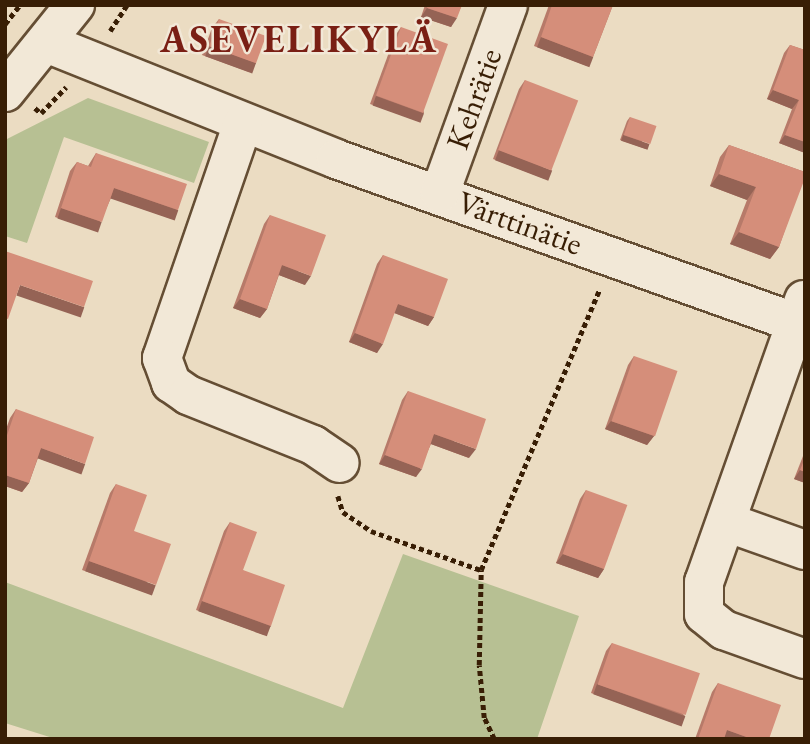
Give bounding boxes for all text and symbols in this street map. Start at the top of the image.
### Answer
district label: ASEVELIKYLÄ [161,16,437,62]
street label: Kehrätie [438,43,510,155]
street label: Värttinätie [452,183,588,263]

